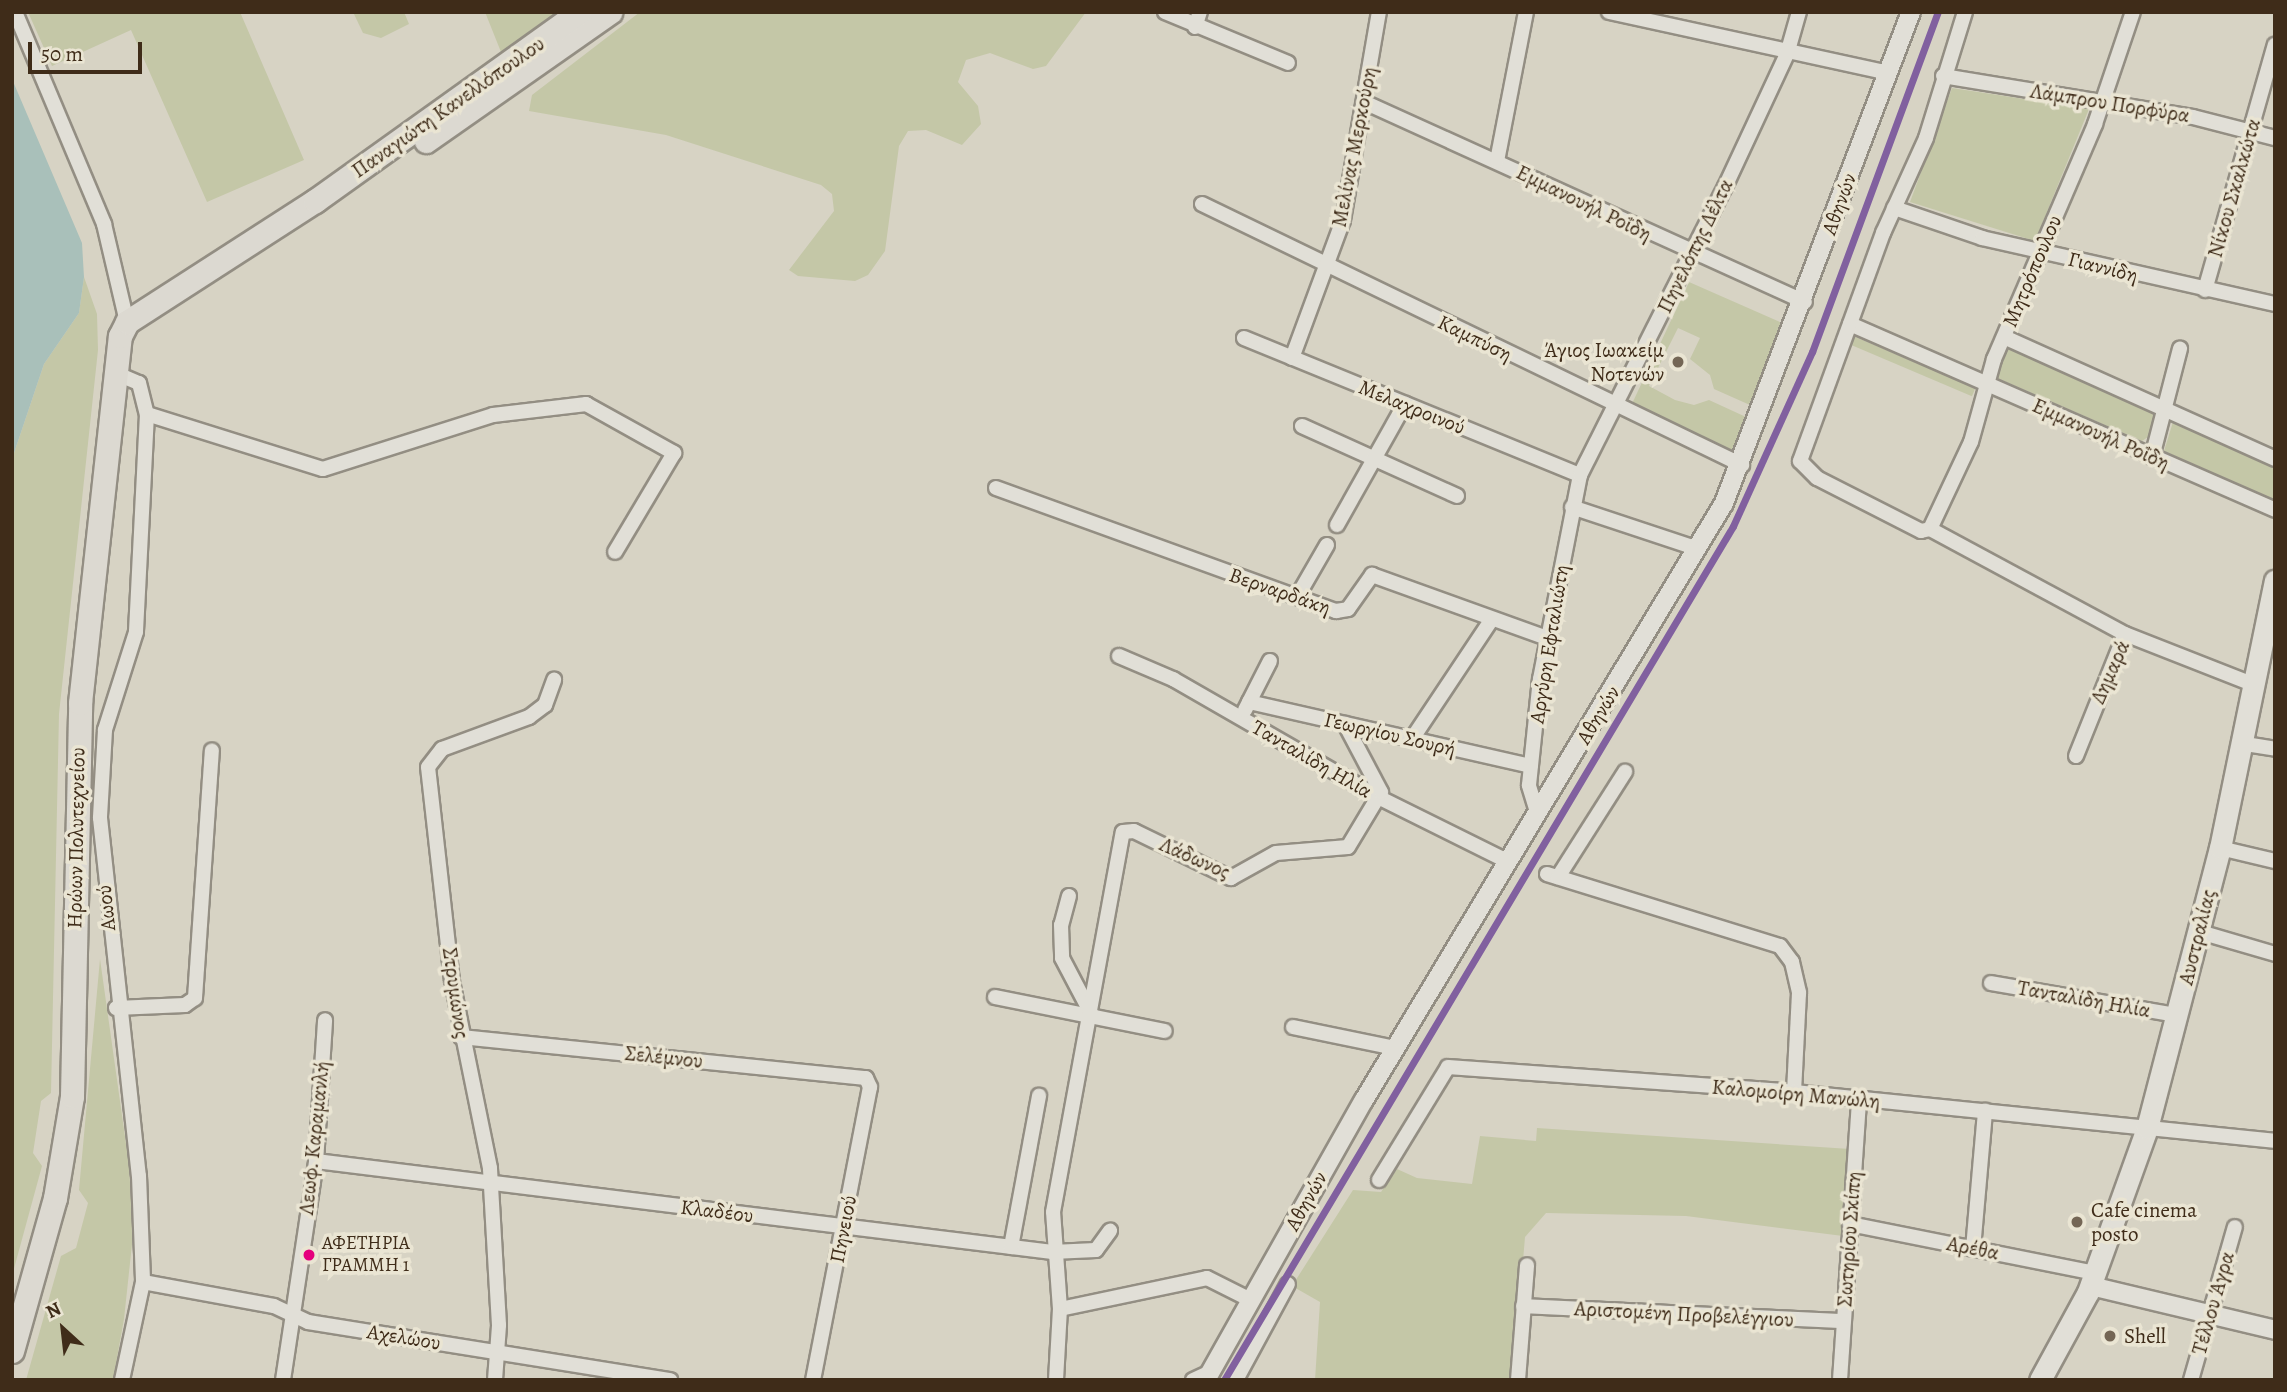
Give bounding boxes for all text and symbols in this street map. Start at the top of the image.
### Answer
scale bar [32,28,145,72]
street label: Παναγιώτη Κανελλόπουλου [347,31,549,183]
text: 50 m [41,40,83,68]
street label: Μελίνας Μερκούρη [1326,65,1382,229]
street label: Λάμπρου Πορφύρα [2029,78,2191,128]
street label: Νίκου Σκαλκώτα [2202,116,2266,260]
street label: Εμμανουήλ Ροΐδη [1512,159,1656,247]
street label: Αθηνών [1816,170,1862,238]
street label: Πηνελόπης Δέλτα [1652,175,1738,317]
street label: Μητρόπουλου [1997,211,2067,331]
street label: Γιαννίδη [2065,246,2141,288]
street label: Καμπύση [1434,309,1516,367]
place label: Άγιος Ιωακείμ Νοτενών [1544,337,1664,387]
marker: Άγιος Ιωακείμ Νοτενών [1670,354,1686,370]
street label: Μελαχροινού [1355,374,1469,440]
street label: Εμμανουήλ Ροΐδη [2028,392,2174,476]
street label: Βερναρδάκη [1226,562,1334,620]
street label: Αργύρη Εφταλιώτη [1524,563,1574,725]
street label: Δημαρά [2085,637,2135,707]
street label: Αθηνών [1571,681,1625,749]
street label: Γεωργίου Σουρή [1322,707,1458,761]
street label: Τανταλίδη Ηλία [1247,714,1377,804]
street label: Ηρώων Πολυτεχνείου [62,747,90,929]
street label: Λάδωνος [1156,831,1234,885]
street label: Αωού [91,884,121,932]
street label: Αυστραλίας [2173,887,2221,987]
street label: Στρυμώνος [437,946,475,1040]
street label: Τανταλίδη Ηλία [2015,975,2153,1023]
street label: Σελέμνου [624,1040,704,1074]
street label: Λεωφ. Καραμανλή [293,1060,335,1216]
street label: Καλομοίρη Μανώλη [1711,1074,1881,1114]
street label: Αθηνών [1280,1167,1332,1235]
street label: Σωτηρίου Σκίπη [1832,1170,1866,1308]
street label: Πηνειού [824,1193,862,1265]
street label: Κλαδέου [679,1194,755,1228]
place label: Cafe cinema posto [2091,1197,2197,1247]
marker: Cafe cinema posto [2069,1214,2085,1230]
street label: Αρέθα [1945,1231,2001,1265]
place label: ΑΦΕΤΗΡΙΑ ΓΡΑΜΜΗ 1 [322,1233,410,1277]
marker: ΑΦΕΤΗΡΙΑ ΓΡΑΜΜΗ 1 [302,1248,316,1262]
street label: Τέλλου Άγρα [2186,1248,2240,1358]
north arrow [28,1294,98,1364]
text: N [41,1296,66,1325]
street label: Αριστομένη Προβελέγγιου [1574,1296,1794,1332]
street label: Αχελώου [365,1319,443,1355]
place label: Shell [2124,1323,2166,1349]
marker: Shell [2102,1328,2118,1344]

